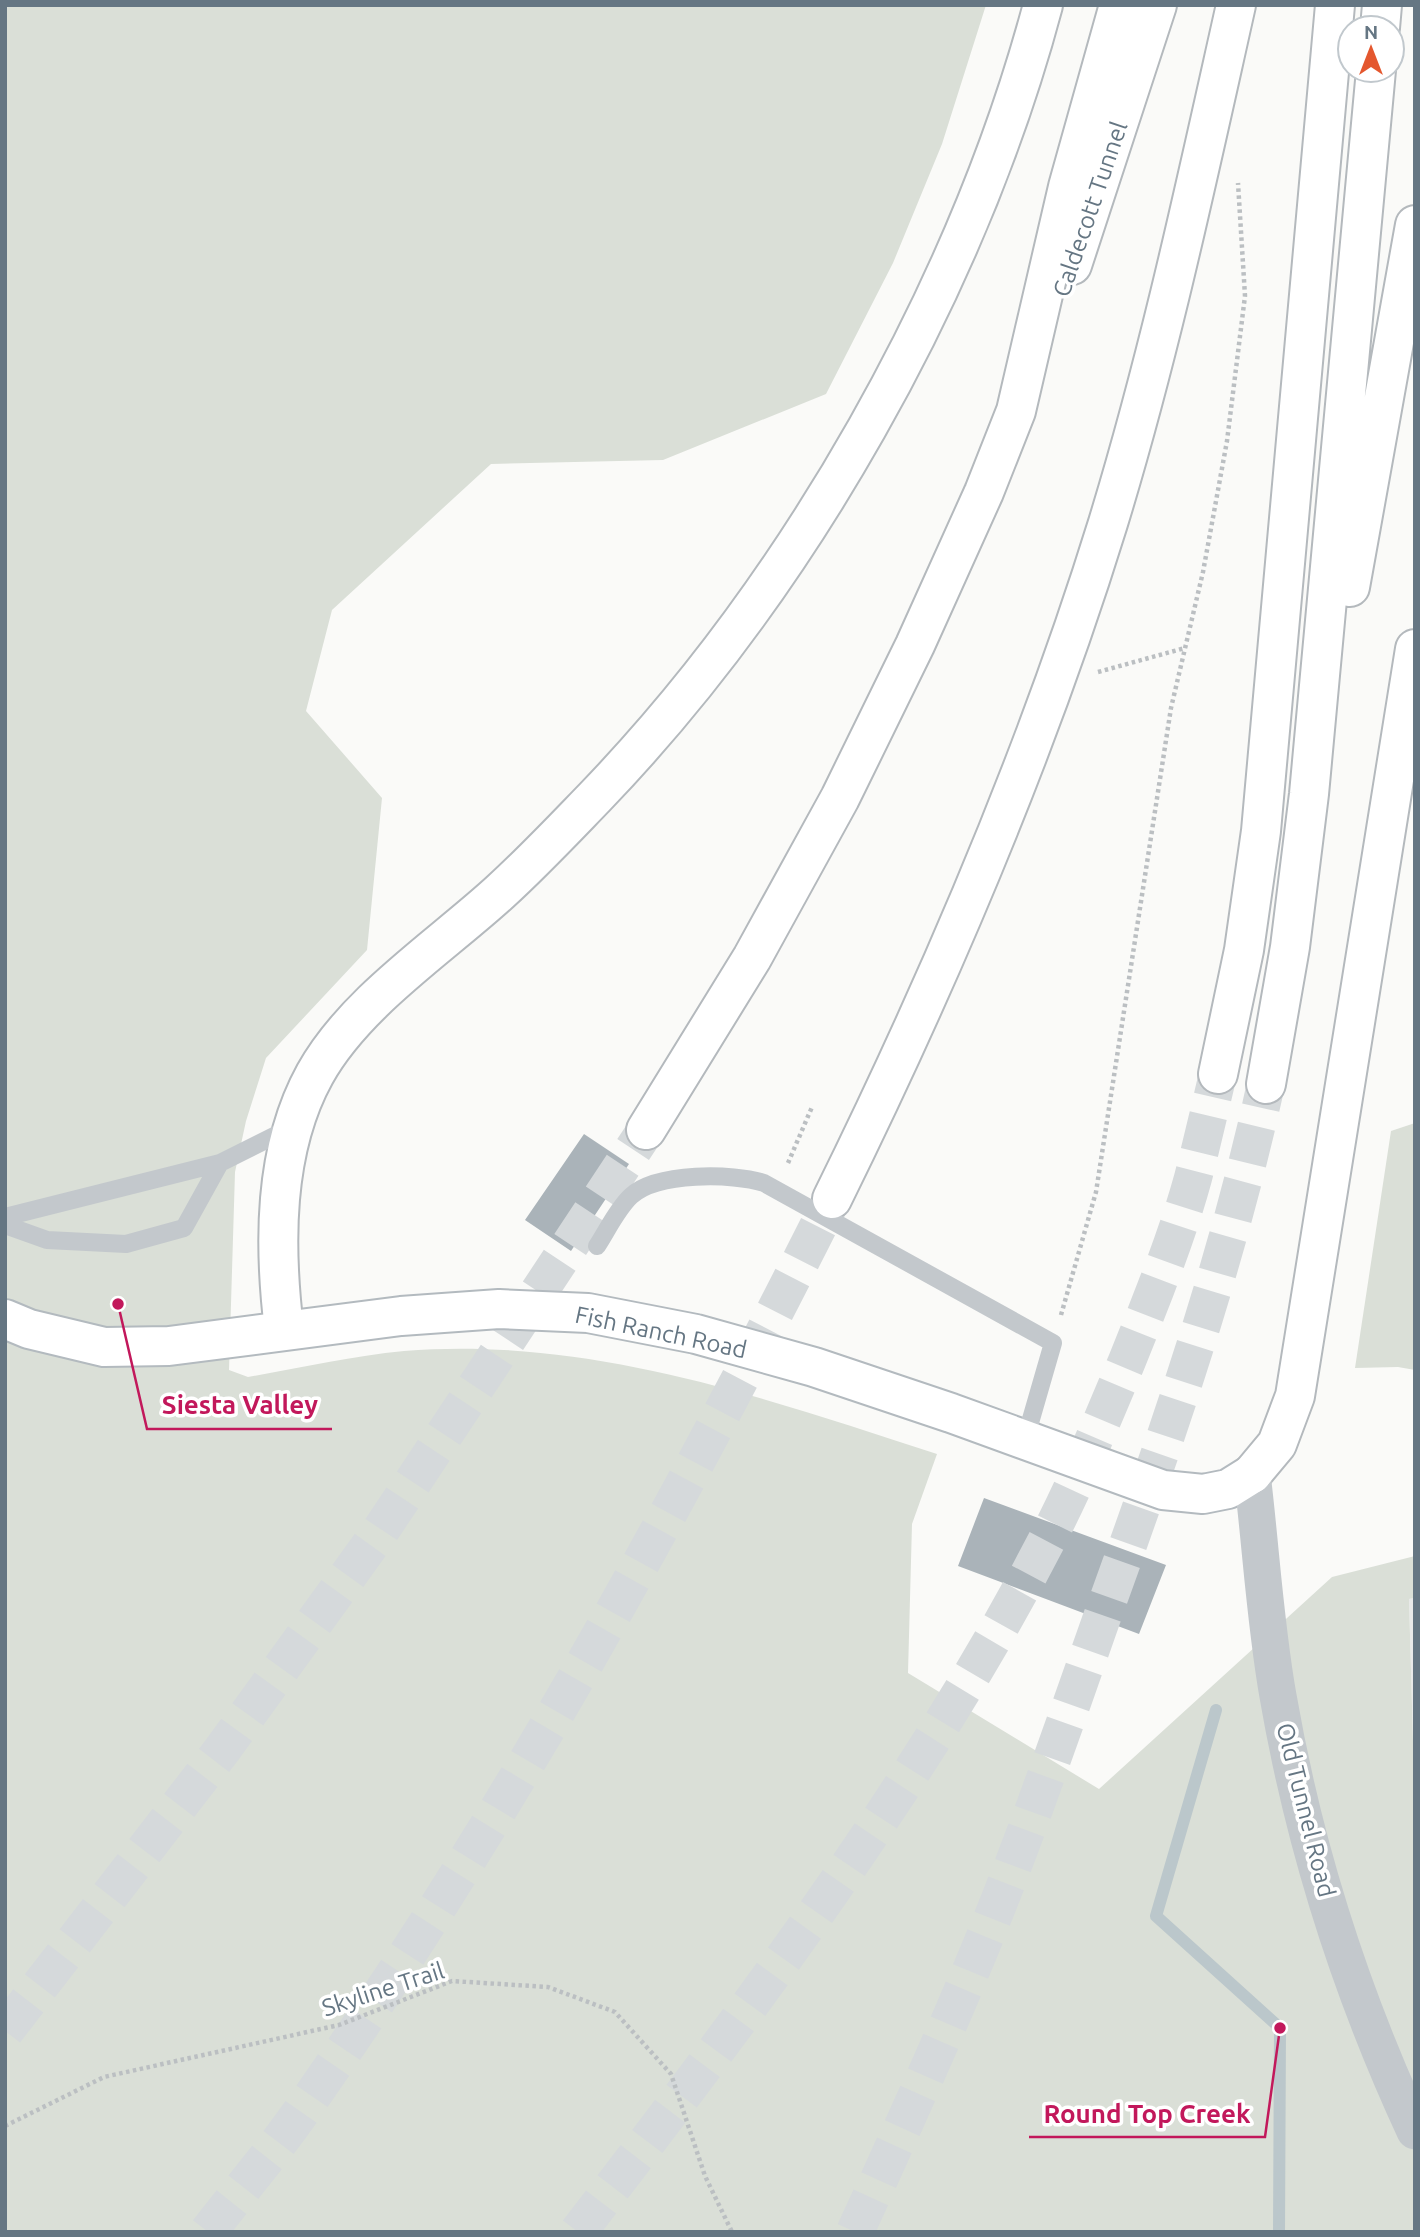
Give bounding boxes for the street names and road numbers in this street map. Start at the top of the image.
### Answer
street label: Caldecott Tunnel [1047,118,1133,300]
street label: Fish Ranch Road [573,1301,749,1363]
street label: Old Tunnel Road [1271,1720,1341,1900]
street label: Skyline Trail [318,1957,448,2021]

